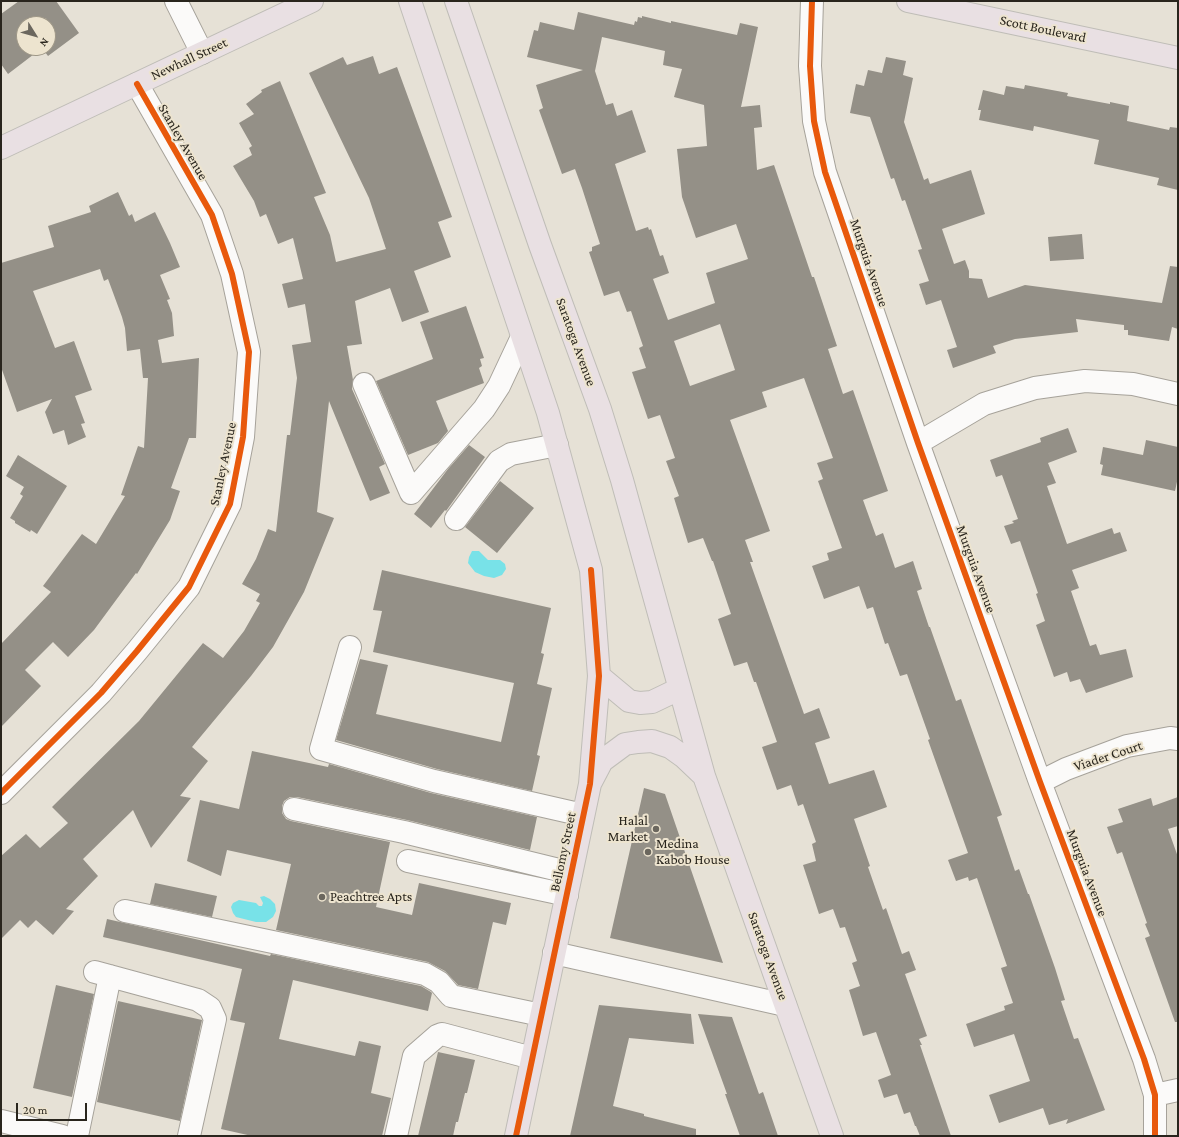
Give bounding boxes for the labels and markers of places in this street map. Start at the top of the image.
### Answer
place label: Halal Market [608,813,648,846]
marker: Halal Market [651,824,661,834]
place label: Medina Kabob House [656,836,730,868]
marker: Medina Kabob House [643,847,653,857]
place label: Peachtree Apts [330,889,412,905]
marker: Peachtree Apts [317,892,327,902]

